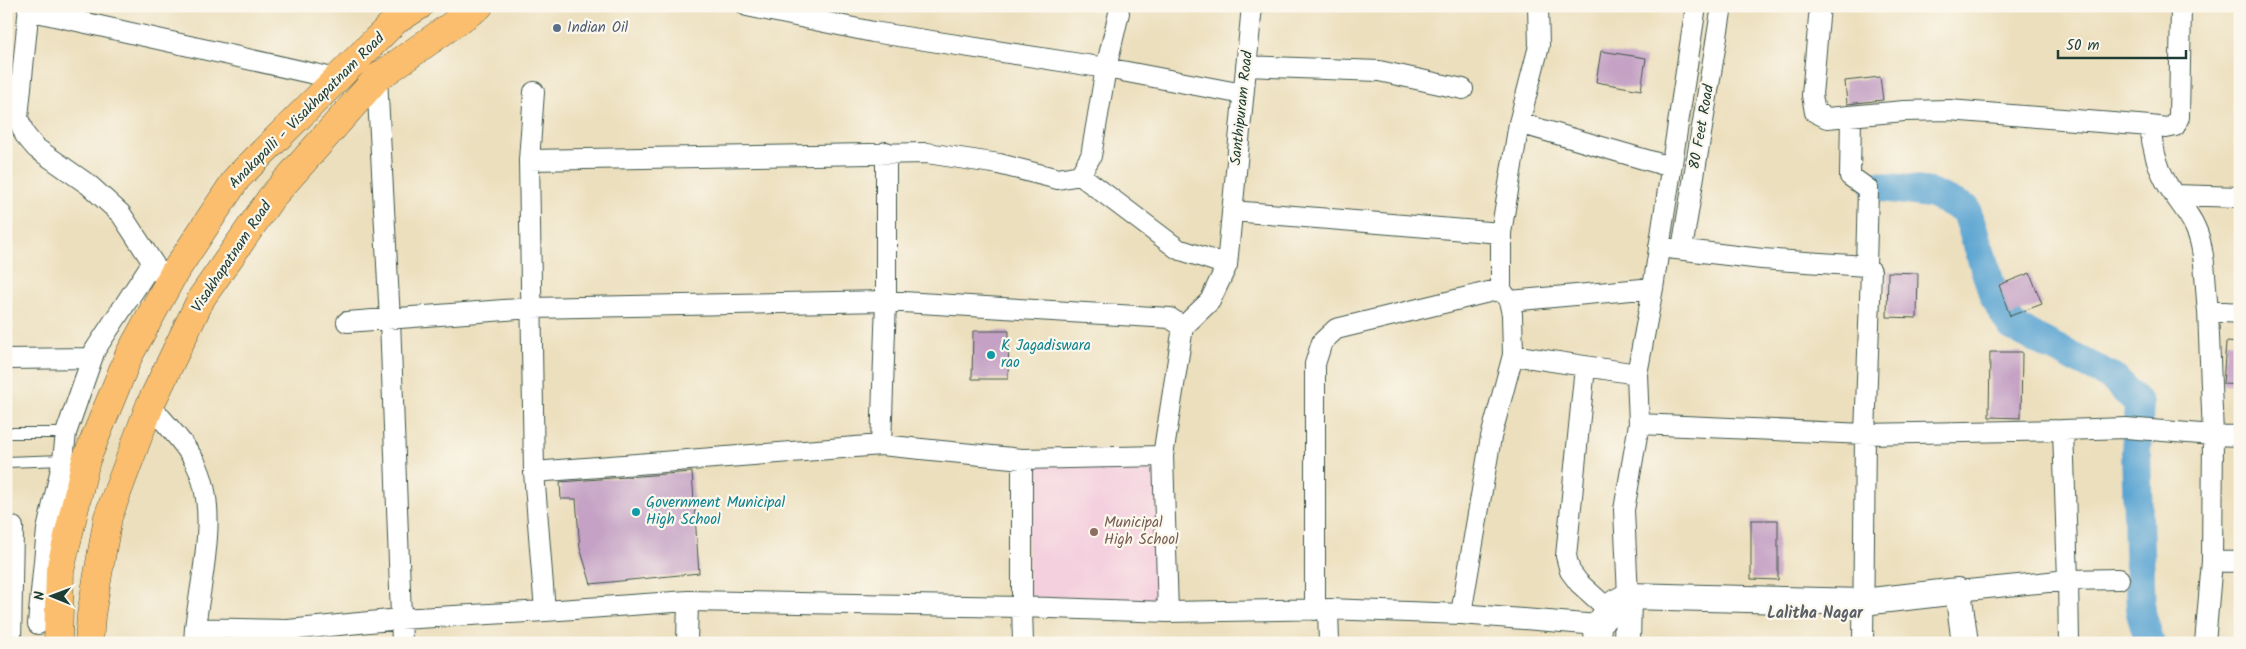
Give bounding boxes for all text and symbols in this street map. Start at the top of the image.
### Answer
place label: Indian Oil [567,16,629,40]
marker: Indian Oil [551,22,563,34]
street label: Anakapalli - Visakhapatnam Road [223,27,391,195]
scale bar [2058,28,2186,60]
text: 50 m [2066,34,2100,58]
street label: Santhipuram Road [1224,49,1260,166]
street label: 80 Feet Road [1683,82,1721,171]
street label: Visakhapatnam Road [186,196,279,318]
place label: K Jagadiswara rao [1001,334,1091,375]
marker: K Jagadiswara rao [985,349,997,361]
place label: Government Municipal High School [646,491,786,532]
marker: Government Municipal High School [630,506,642,518]
place label: Municipal High School [1104,511,1179,552]
marker: Municipal High School [1088,526,1100,538]
north arrow [28,572,78,622]
text: N [29,591,51,600]
district label: Lalitha Nagar [1767,601,1864,626]

